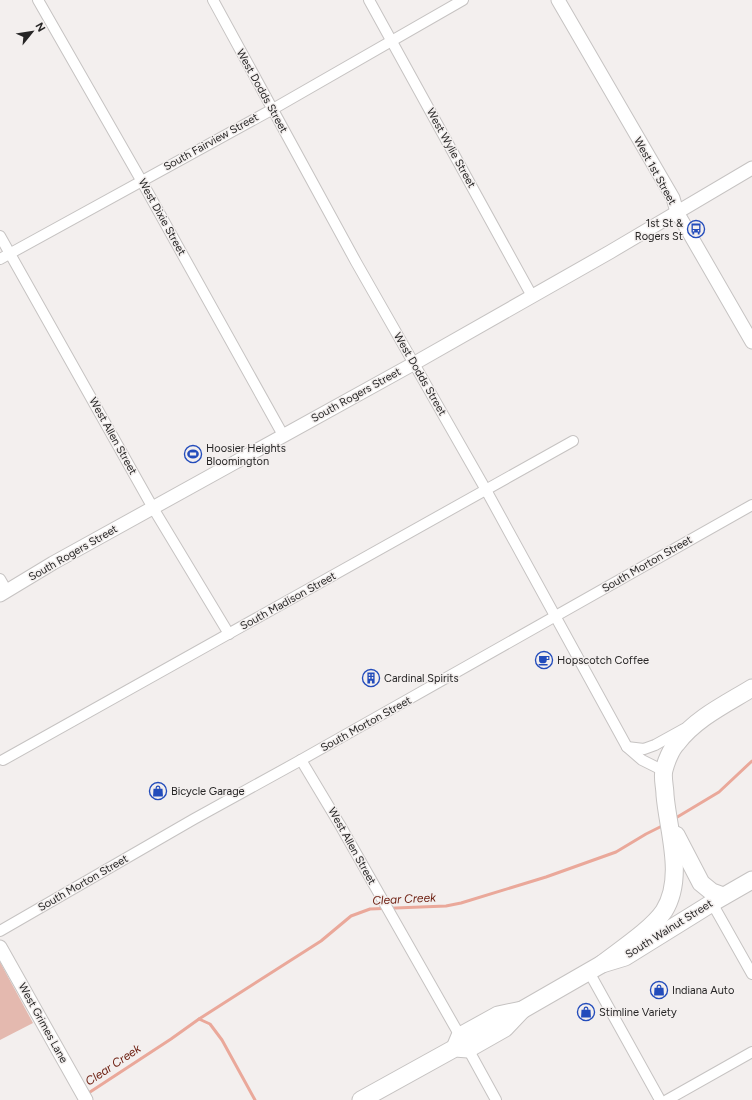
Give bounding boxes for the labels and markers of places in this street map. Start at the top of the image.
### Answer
place label: 1st St & Rogers St [635,217,683,243]
bus stop icon: 1st St & Rogers St [686,219,706,239]
place label: Hoosier Heights Bloomington [206,442,286,468]
sports icon: Hoosier Heights Bloomington [183,444,203,464]
cafe icon: Hopscotch Coffee [534,650,554,670]
place label: Hopscotch Coffee [557,654,649,667]
building icon: Cardinal Spirits [361,668,381,688]
place label: Cardinal Spirits [384,672,459,685]
shop icon: Bicycle Garage [148,781,168,801]
place label: Bicycle Garage [171,785,245,798]
shop icon: Indiana Auto [649,980,669,1000]
place label: Indiana Auto [672,984,734,997]
shop icon: Stimline Variety [576,1002,596,1022]
place label: Stimline Variety [599,1006,677,1019]

